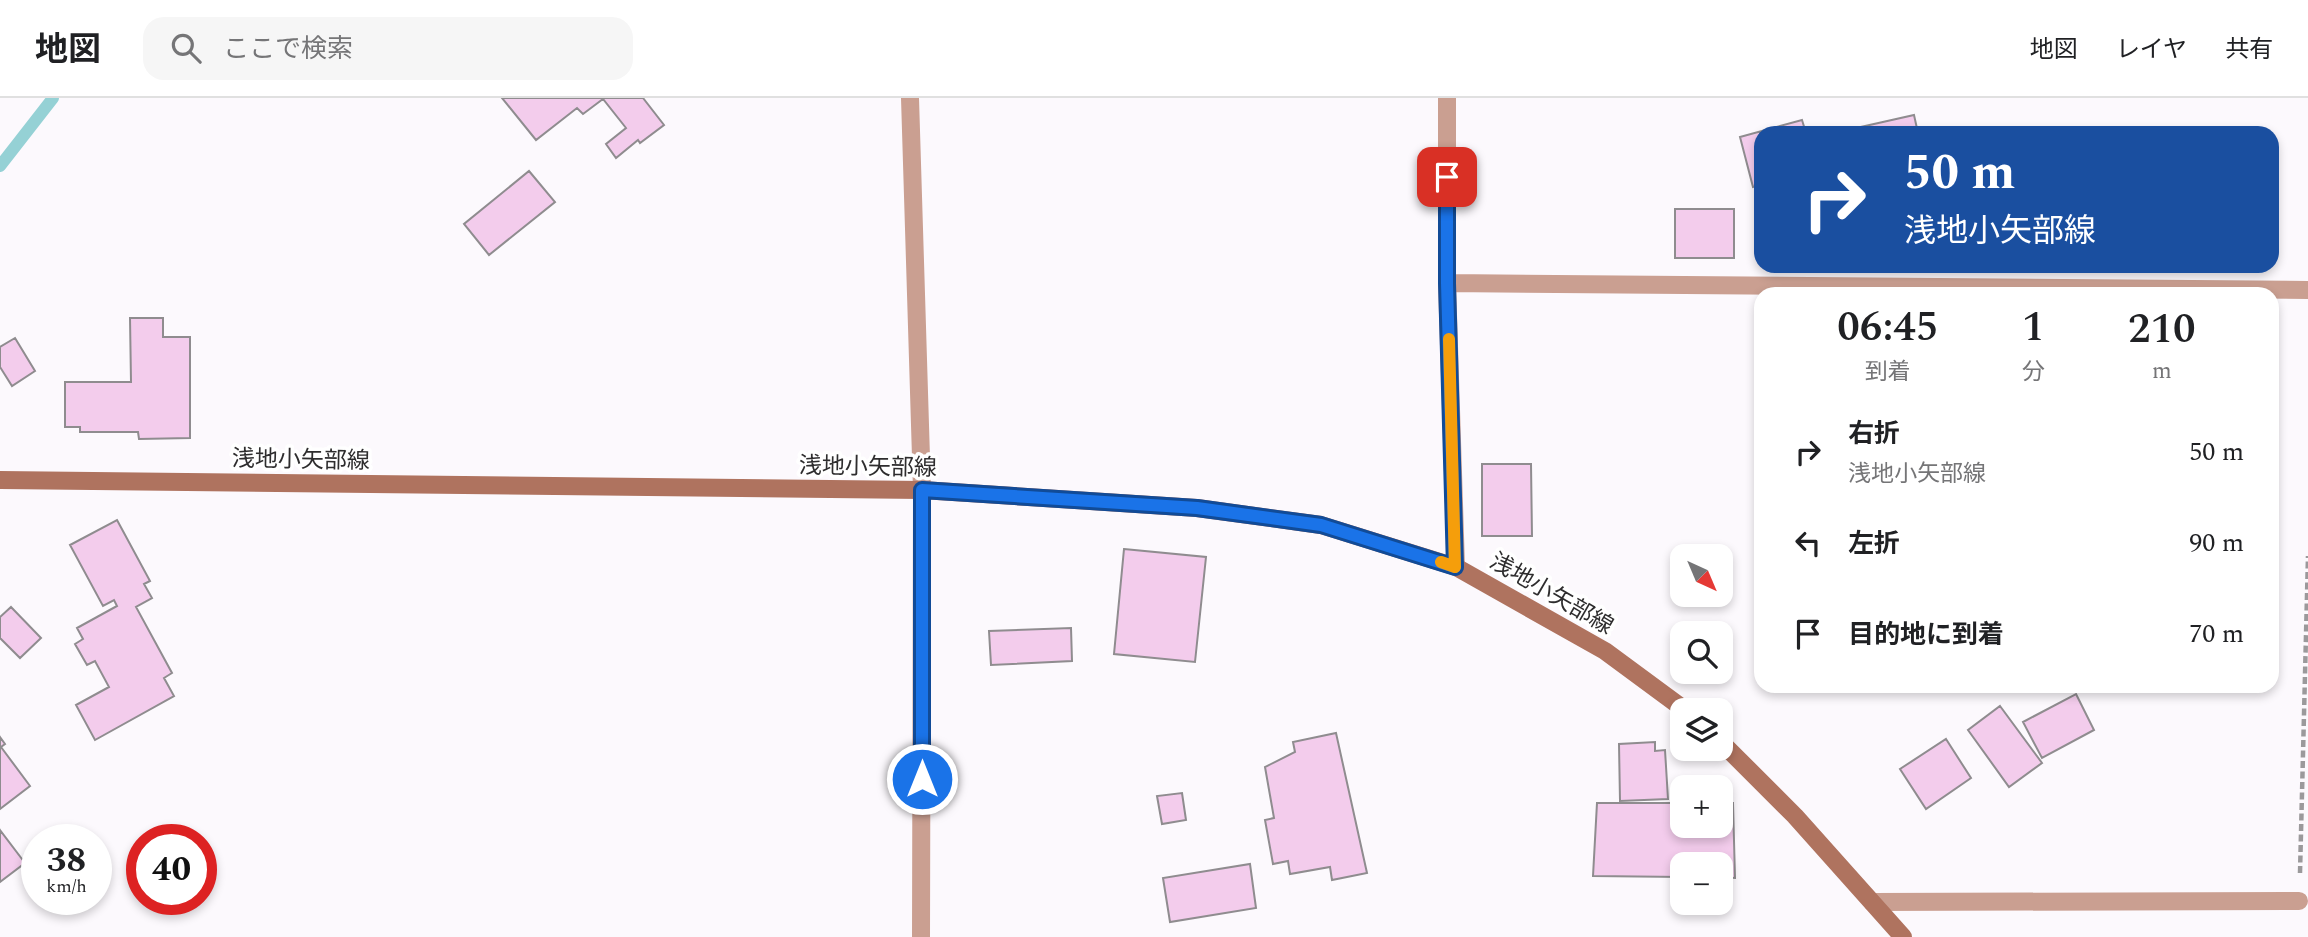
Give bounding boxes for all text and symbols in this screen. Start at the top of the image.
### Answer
search box [143,17,633,80]
text: 地図 [35,25,101,75]
icon: search [167,29,205,67]
text: ここで検索 [223,29,353,69]
text: 地図 [2030,32,2078,68]
text: レイヤ [2116,32,2187,68]
text: 共有 [2225,32,2273,68]
text: 50 m [1904,136,2015,211]
pin [1417,147,1477,207]
icon: right [1789,154,1880,245]
icon: arrive [1428,158,1466,196]
text: 浅地小矢部線 [1904,207,2096,256]
text: 06:45 [1837,296,1938,359]
text: 1 [2022,296,2044,359]
text: 210 [2128,298,2196,361]
text: m [2152,354,2172,389]
text: 到着 [1865,355,1911,390]
text: 分 [2022,355,2045,390]
text: 右折 [1848,414,1900,454]
text: 50 m [2189,432,2244,472]
icon: right [1789,433,1827,471]
street label: 浅地小矢部線 [232,442,370,479]
street label: 浅地小矢部線 [799,449,937,486]
text: 浅地小矢部線 [1848,457,1986,492]
text: 90 m [2189,523,2244,563]
icon: left [1789,524,1827,562]
text: 左折 [1848,524,1900,564]
north arrow [1670,544,1732,607]
map controls [1670,544,1733,915]
street label: 浅地小矢部線 [1483,545,1620,644]
text: 70 m [2189,614,2244,654]
icon: arrive [1789,615,1827,653]
text: 目的地に到着 [1848,615,2004,655]
button: search [1670,621,1733,684]
button: layers [1670,698,1733,761]
position arrow [885,742,959,816]
button: + [1670,775,1733,838]
speed limit sign: 40 [126,824,217,915]
text: 38 [47,834,86,887]
button: − [1670,852,1733,915]
text: km/h [46,873,87,900]

